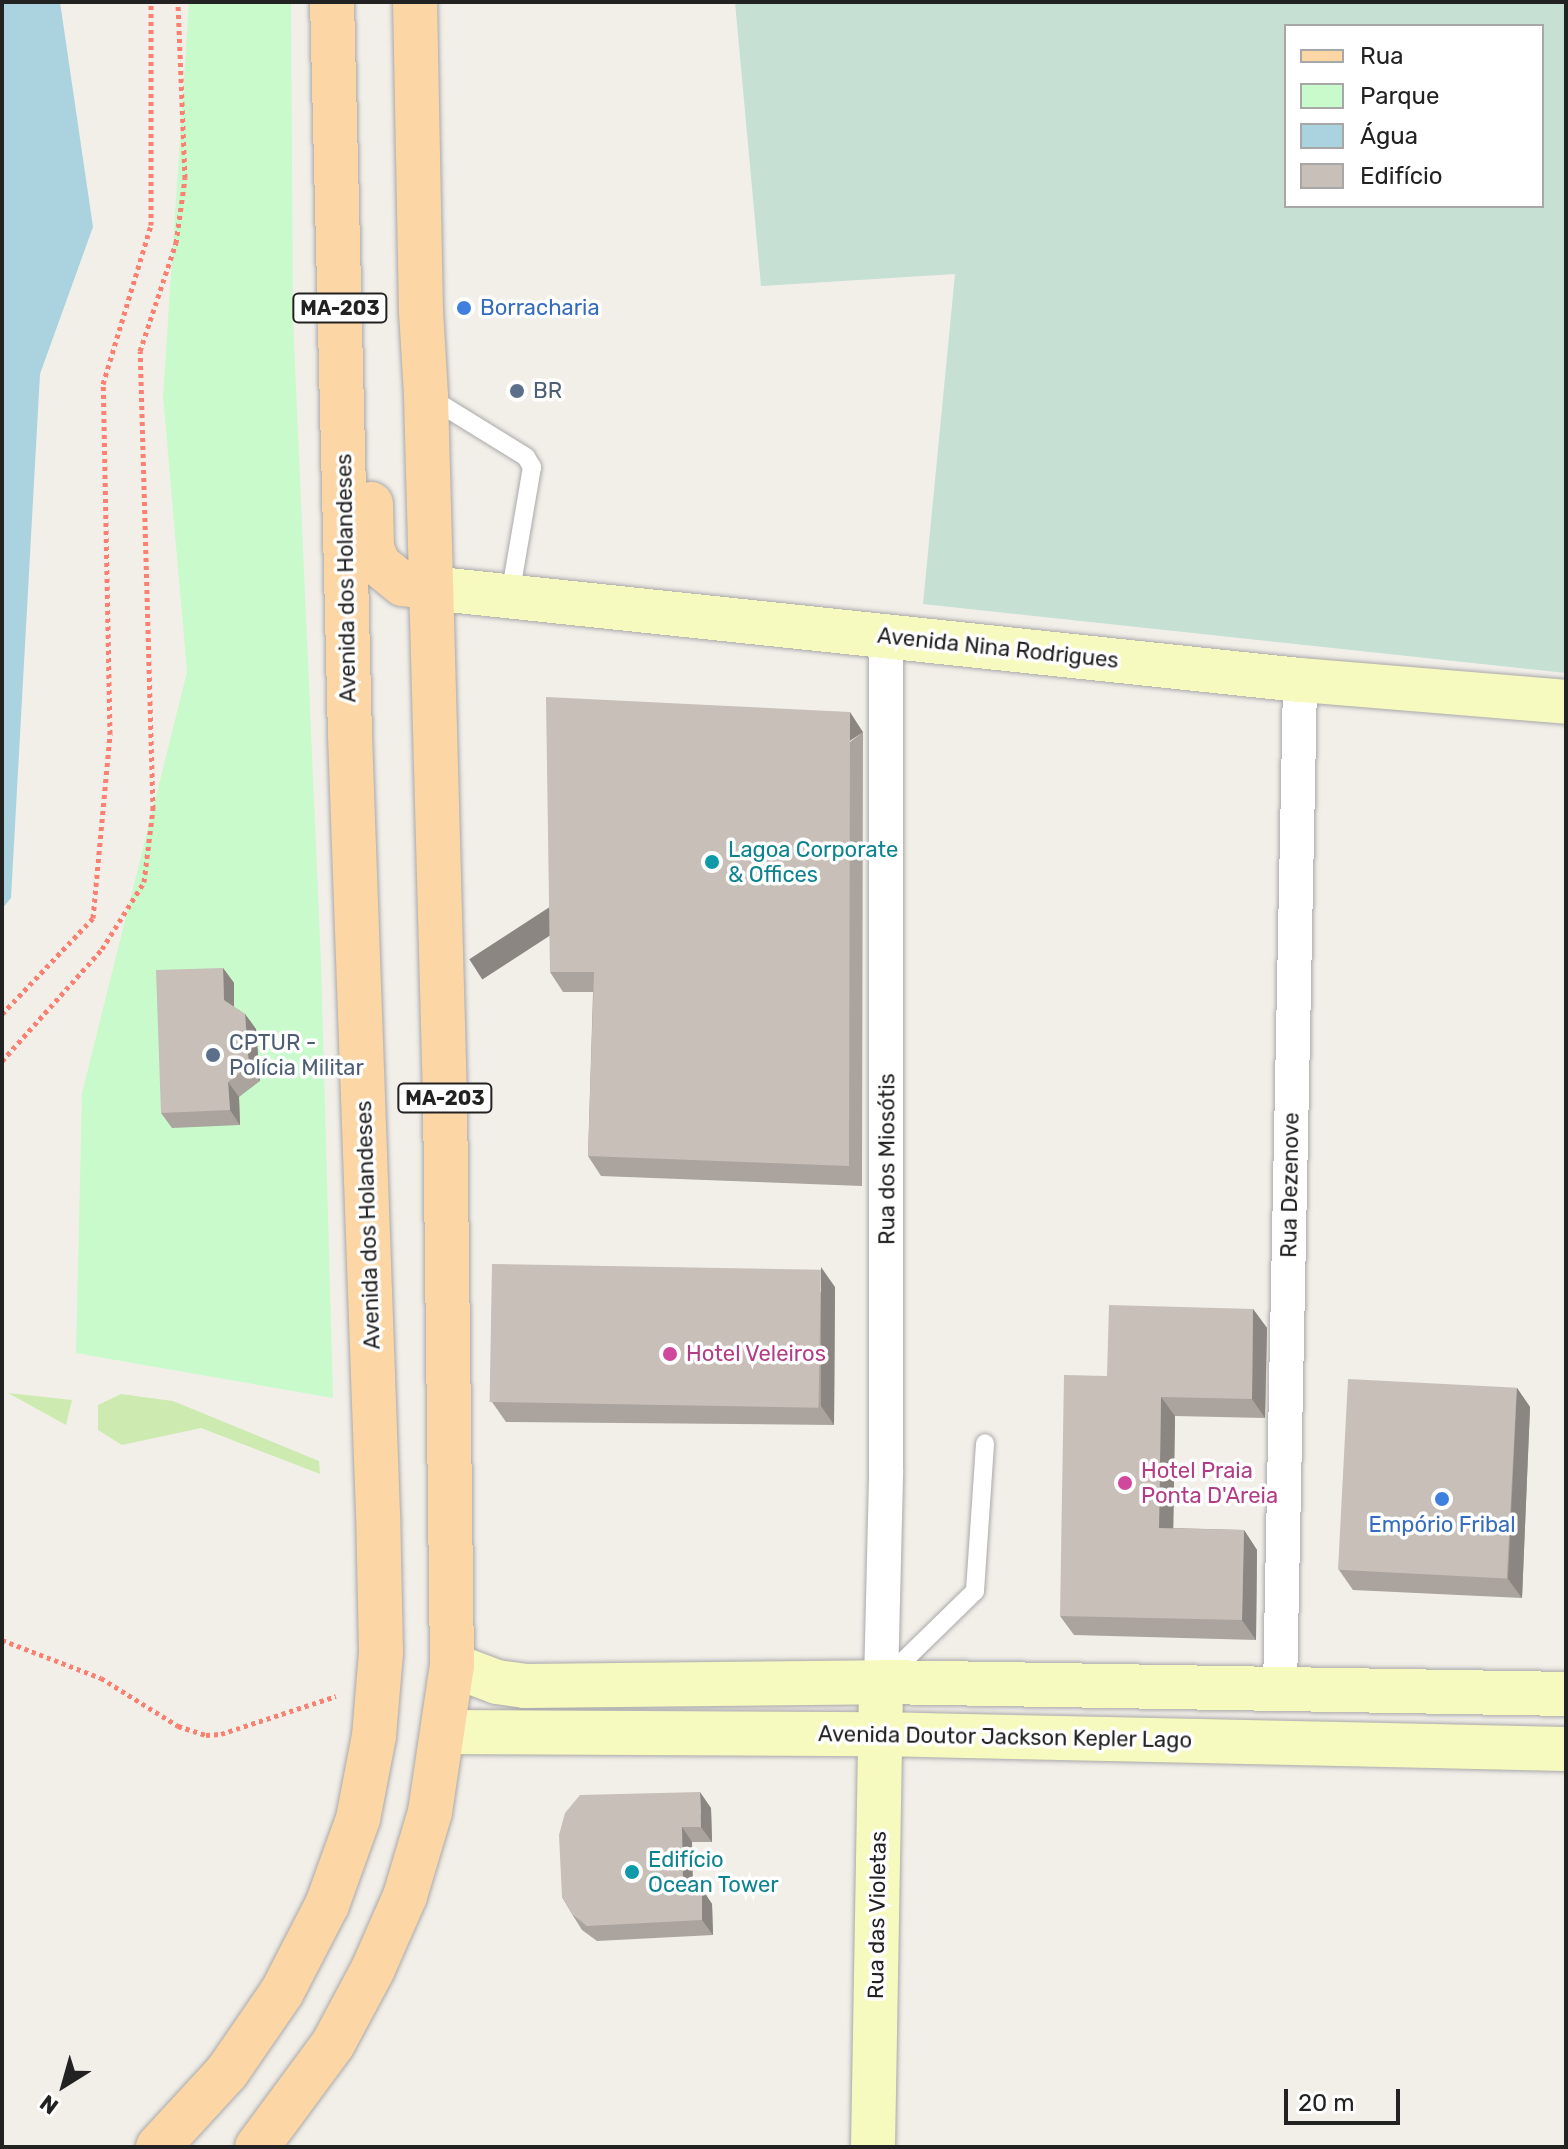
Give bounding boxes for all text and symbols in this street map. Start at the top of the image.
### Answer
legend [1284,24,1544,208]
text: Rua [1360,42,1403,70]
text: Parque [1360,82,1439,110]
text: Água [1360,122,1418,150]
text: Edifício [1360,162,1443,190]
road number: MA-203 [292,292,388,324]
place label: Borracharia [480,295,600,321]
marker: Borracharia [455,299,473,317]
place label: BR [533,378,562,404]
marker: BR [508,382,526,400]
street label: Avenida dos Holandeses [331,453,361,703]
street label: Avenida Nina Rodrigues [876,622,1120,674]
place label: Lagoa Corporate & Offices [728,836,898,888]
marker: Lagoa Corporate & Offices [703,853,721,871]
place label: CPTUR - Polícia Militar [229,1029,364,1080]
marker: CPTUR - Polícia Militar [204,1046,222,1064]
street label: Rua dos Miosótis [874,1073,900,1245]
road number: MA-203 [397,1082,493,1114]
street label: Avenida dos Holandeses [350,1100,386,1350]
street label: Rua Dezenove [1276,1112,1304,1258]
place label: Hotel Veleiros [686,1341,826,1367]
marker: Hotel Veleiros [661,1345,679,1363]
place label: Hotel Praia Ponta D'Areia [1141,1457,1278,1508]
marker: Hotel Praia Ponta D'Areia [1116,1474,1134,1492]
marker: Empório Fribal [1433,1490,1451,1508]
place label: Empório Fribal [1368,1512,1516,1538]
street label: Avenida Doutor Jackson Kepler Lago [817,1721,1193,1753]
street label: Rua das Violetas [862,1830,892,2000]
place label: Edifício Ocean Tower [648,1846,779,1898]
marker: Edifício Ocean Tower [623,1863,641,1881]
north arrow [24,2045,104,2125]
scale bar [1288,2073,1404,2123]
text: N [35,2089,64,2120]
text: 20 m [1298,2089,1355,2117]

